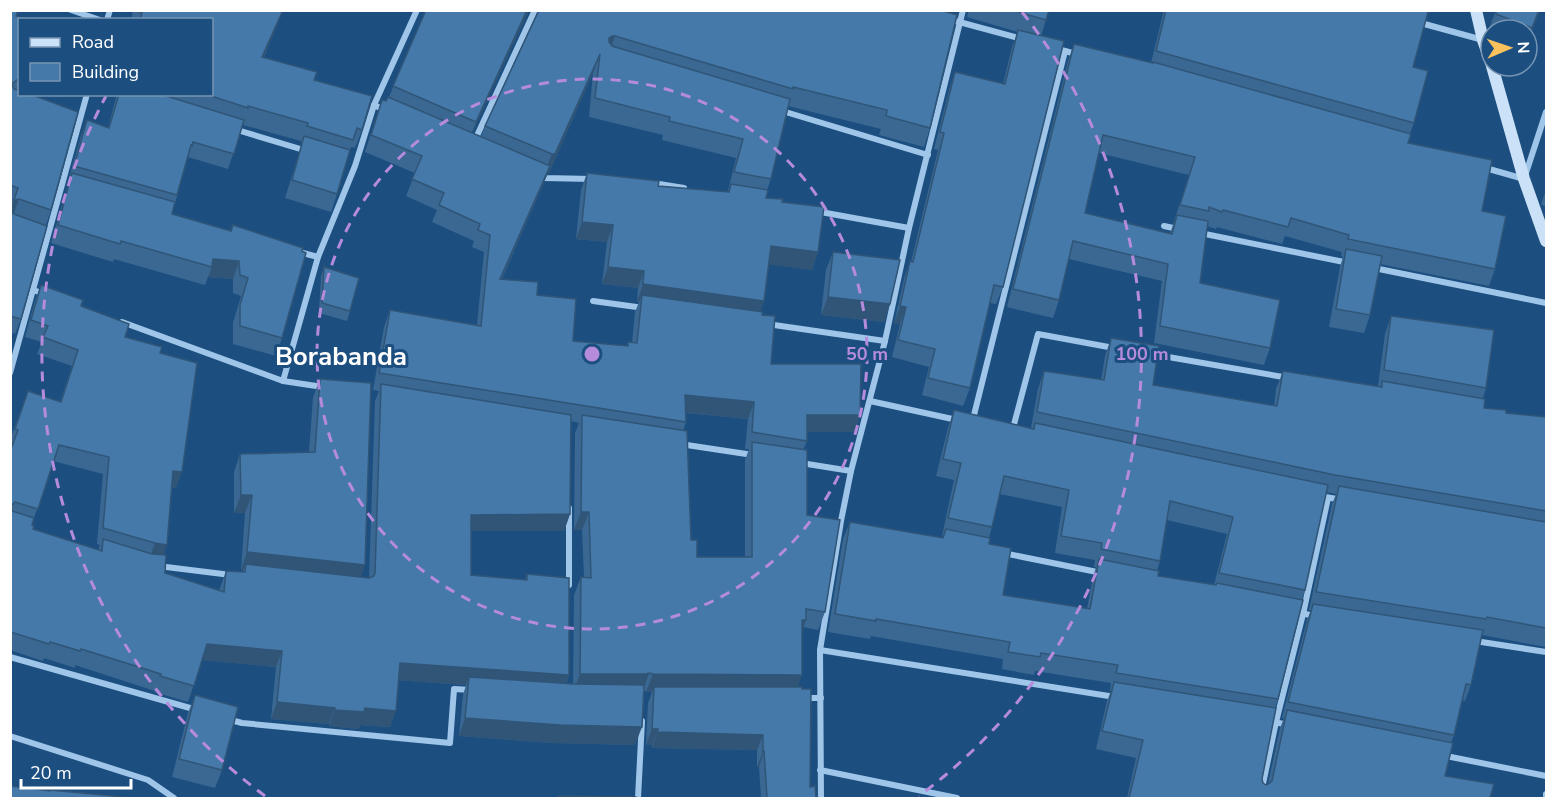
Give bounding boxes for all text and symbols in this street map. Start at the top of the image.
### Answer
legend [18,18,213,96]
north arrow [1479,18,1539,78]
text: Road [72,30,114,54]
text: N [1512,41,1534,54]
text: Building [72,60,139,84]
district label: Borabanda [275,339,407,374]
text: 50 m [846,342,888,366]
text: 100 m [1115,342,1169,366]
centre of rings [582,344,602,364]
scale bar [21,752,130,790]
text: 20 m [30,761,72,785]

